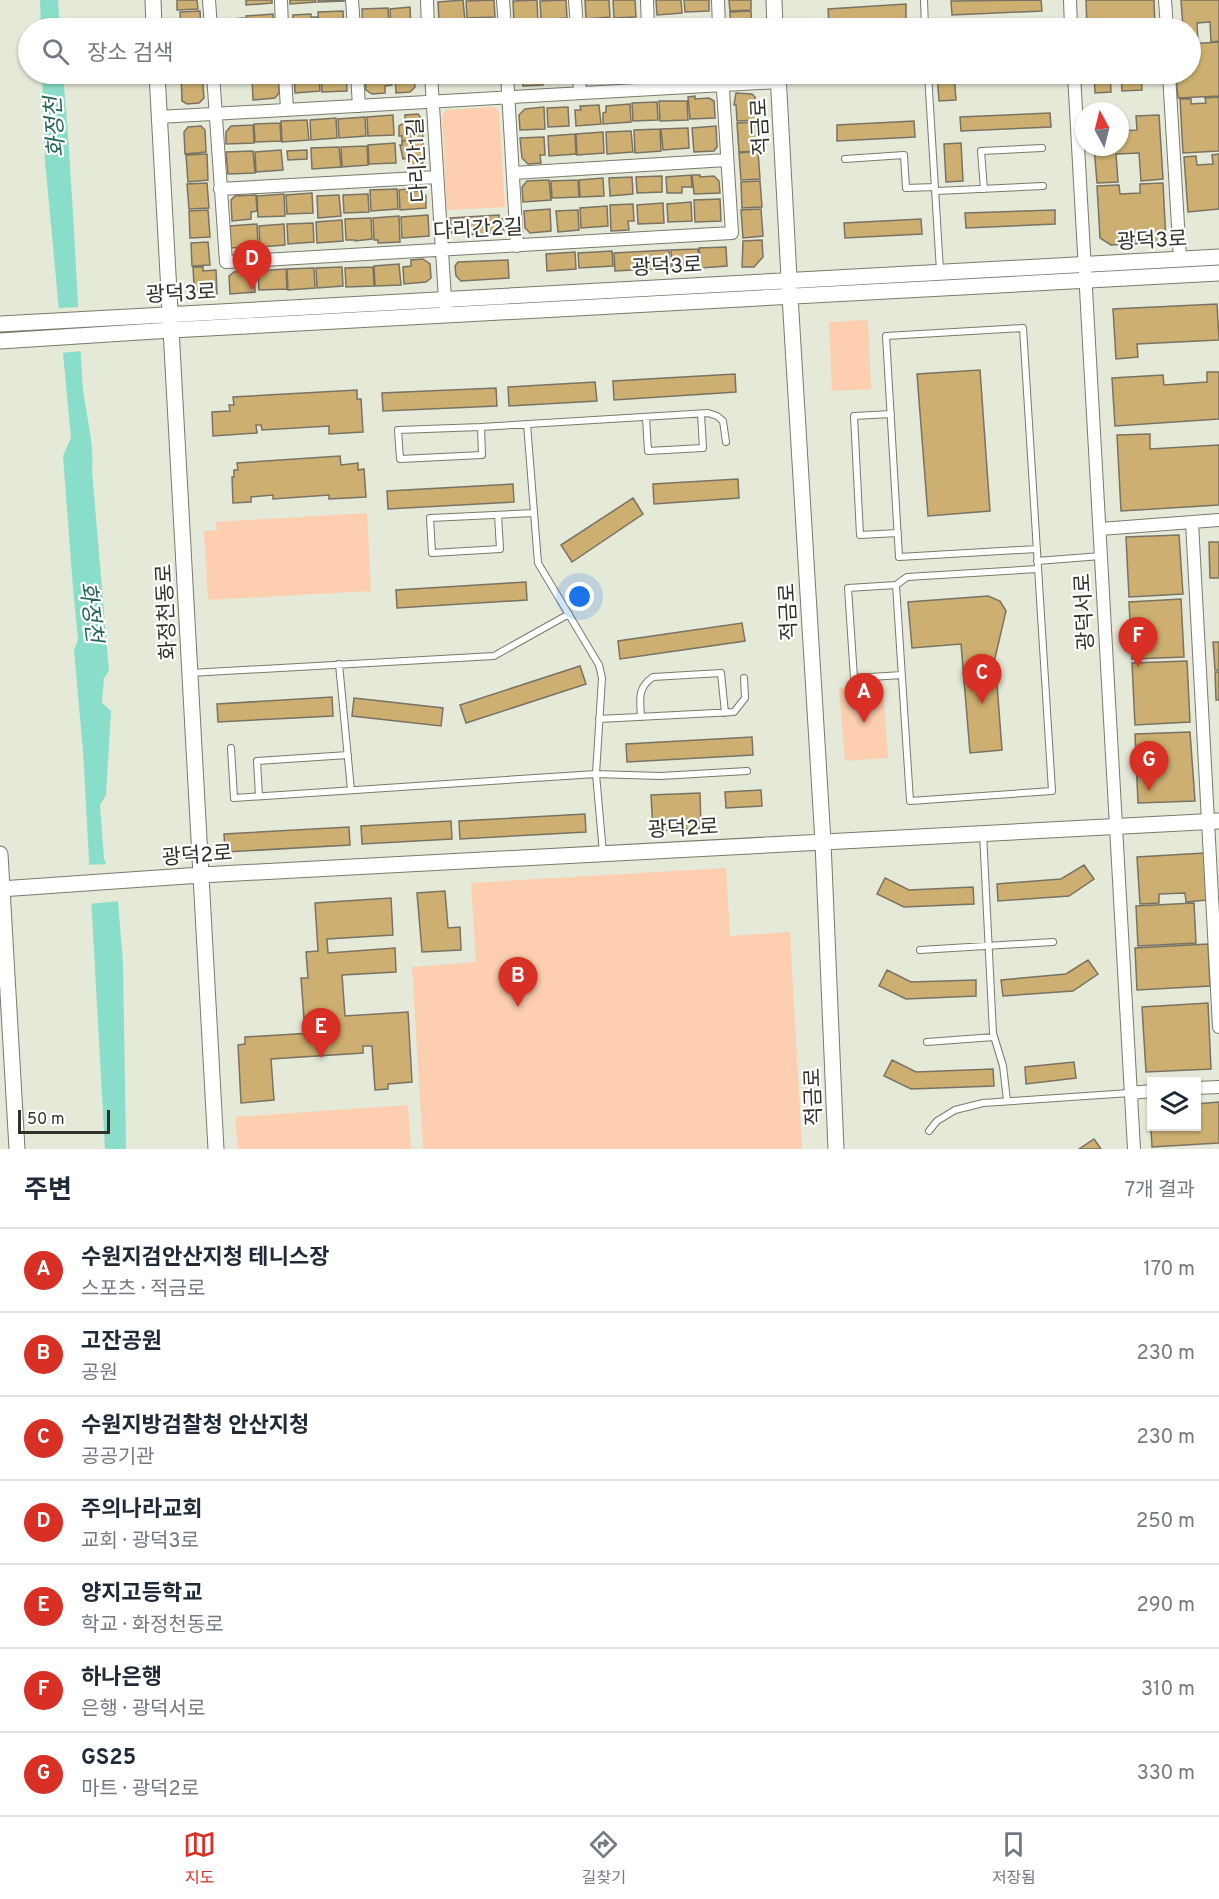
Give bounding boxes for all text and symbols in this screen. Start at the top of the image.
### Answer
search box [18,18,1201,84]
icon: search [39,35,72,68]
text: 장소 검색 [87,41,173,68]
water label: 화정천 [41,93,72,158]
street label: 적금로 [746,97,776,157]
north arrow [1075,102,1129,156]
street label: 다리간1길 [403,117,434,203]
street label: 다리간2길 [432,215,524,246]
street label: 광덕3로 [1116,226,1188,257]
pin: D [232,240,272,290]
street label: 광덕3로 [631,252,703,283]
street label: 광덕3로 [145,279,217,310]
street label: 화정천동로 [151,563,184,661]
street label: 광덕서로 [1070,573,1101,651]
water label: 화정천 [72,581,107,647]
your location [565,582,594,611]
street label: 적금로 [774,582,804,642]
pin: F [1118,618,1158,667]
pin: C [962,654,1002,704]
pin: A [844,674,884,723]
pin: G [1130,742,1168,791]
street label: 광덕2로 [647,814,719,845]
street label: 광덕2로 [161,841,233,872]
pin: B [498,958,538,1007]
pin: E [302,1008,340,1058]
street label: 적금로 [800,1068,829,1126]
map controls [1147,1077,1201,1131]
button: layers [1147,1077,1201,1131]
scale bar [18,1107,110,1134]
text: 50 m [27,1110,65,1130]
text: 주변 [24,1175,72,1208]
text: 7개 결과 [1125,1178,1195,1204]
text: 수원지검안산지청 테니스장 [81,1245,329,1272]
text: A [36,1257,51,1283]
text: 170 m [1143,1257,1195,1283]
text: 스포츠 · 적금로 [81,1277,205,1303]
text: 고잔공원 [81,1329,162,1356]
text: B [37,1341,50,1367]
text: 230 m [1136,1341,1195,1367]
text: 공원 [81,1361,118,1387]
text: 수원지방검찰청 안산지청 [81,1413,309,1440]
text: C [37,1425,50,1451]
text: 230 m [1136,1425,1195,1451]
text: 공공기관 [81,1445,155,1471]
text: 주의나라교회 [81,1497,202,1524]
text: D [36,1509,51,1535]
text: 250 m [1136,1509,1195,1535]
text: 교회 · 광덕3로 [81,1529,199,1555]
text: 양지고등학교 [81,1581,202,1608]
text: E [37,1593,50,1619]
text: 290 m [1137,1593,1195,1619]
text: 학교 · 화정천동로 [81,1613,224,1639]
text: 하나은행 [81,1665,162,1692]
text: F [38,1677,49,1703]
text: 310 m [1141,1677,1195,1703]
text: 은행 · 광덕서로 [81,1697,205,1723]
text: GS25 [81,1745,136,1772]
text: G [37,1761,50,1787]
text: 330 m [1137,1761,1195,1787]
text: 마트 · 광덕2로 [81,1777,199,1803]
tab: 지도 [183,1828,216,1889]
tab: 길찾기 [582,1828,626,1889]
tab: 저장됨 [992,1828,1036,1889]

